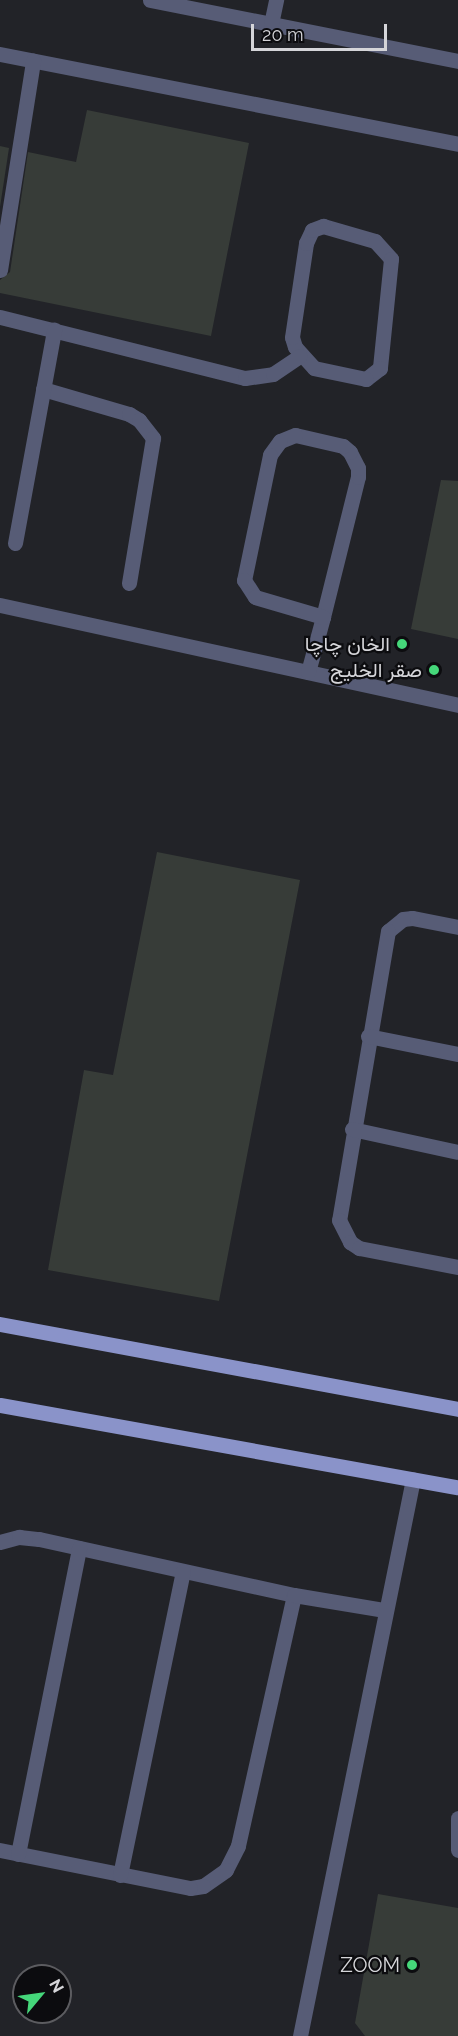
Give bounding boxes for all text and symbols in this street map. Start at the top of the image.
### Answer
scale bar [254,12,390,50]
text: 20 m [262,24,304,45]
place label: الخان چاچا [305,632,390,656]
marker: الخان چاچا [395,637,409,651]
place label: صقر الخليج [330,658,422,682]
marker: صقر الخليج [427,663,441,677]
place label: ZOOM [340,1953,400,1977]
marker: ZOOM [405,1958,419,1972]
north arrow [12,1964,72,2024]
text: N [45,1976,68,1996]

